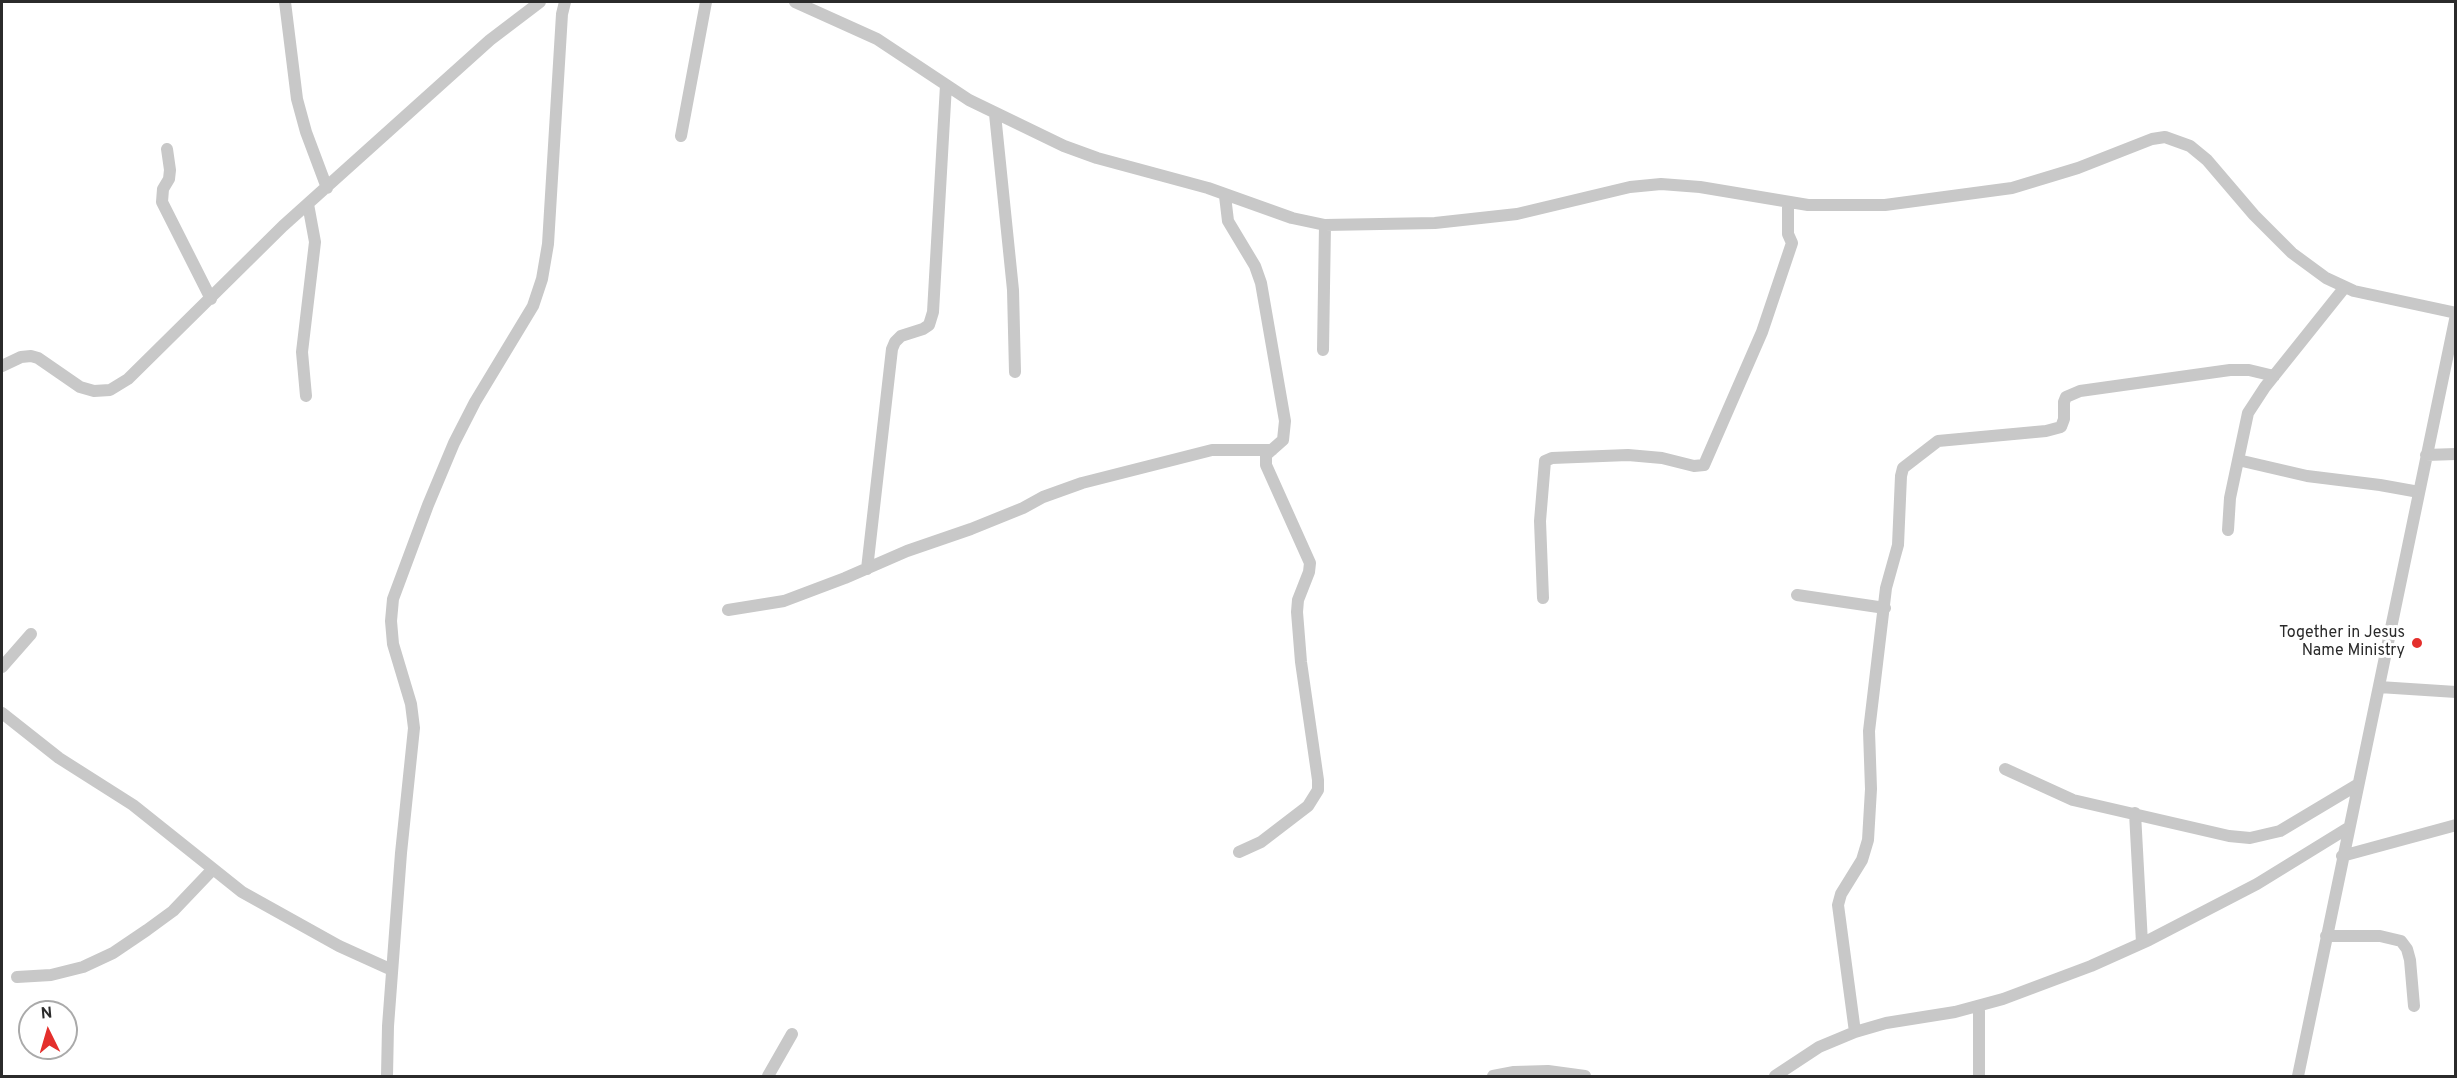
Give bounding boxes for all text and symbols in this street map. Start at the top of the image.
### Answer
place label: Together in Jesus Name Ministry [2279,624,2405,662]
marker: Together in Jesus Name Ministry [2410,636,2424,650]
north arrow [18,1000,78,1060]
text: N [40,1004,53,1025]

